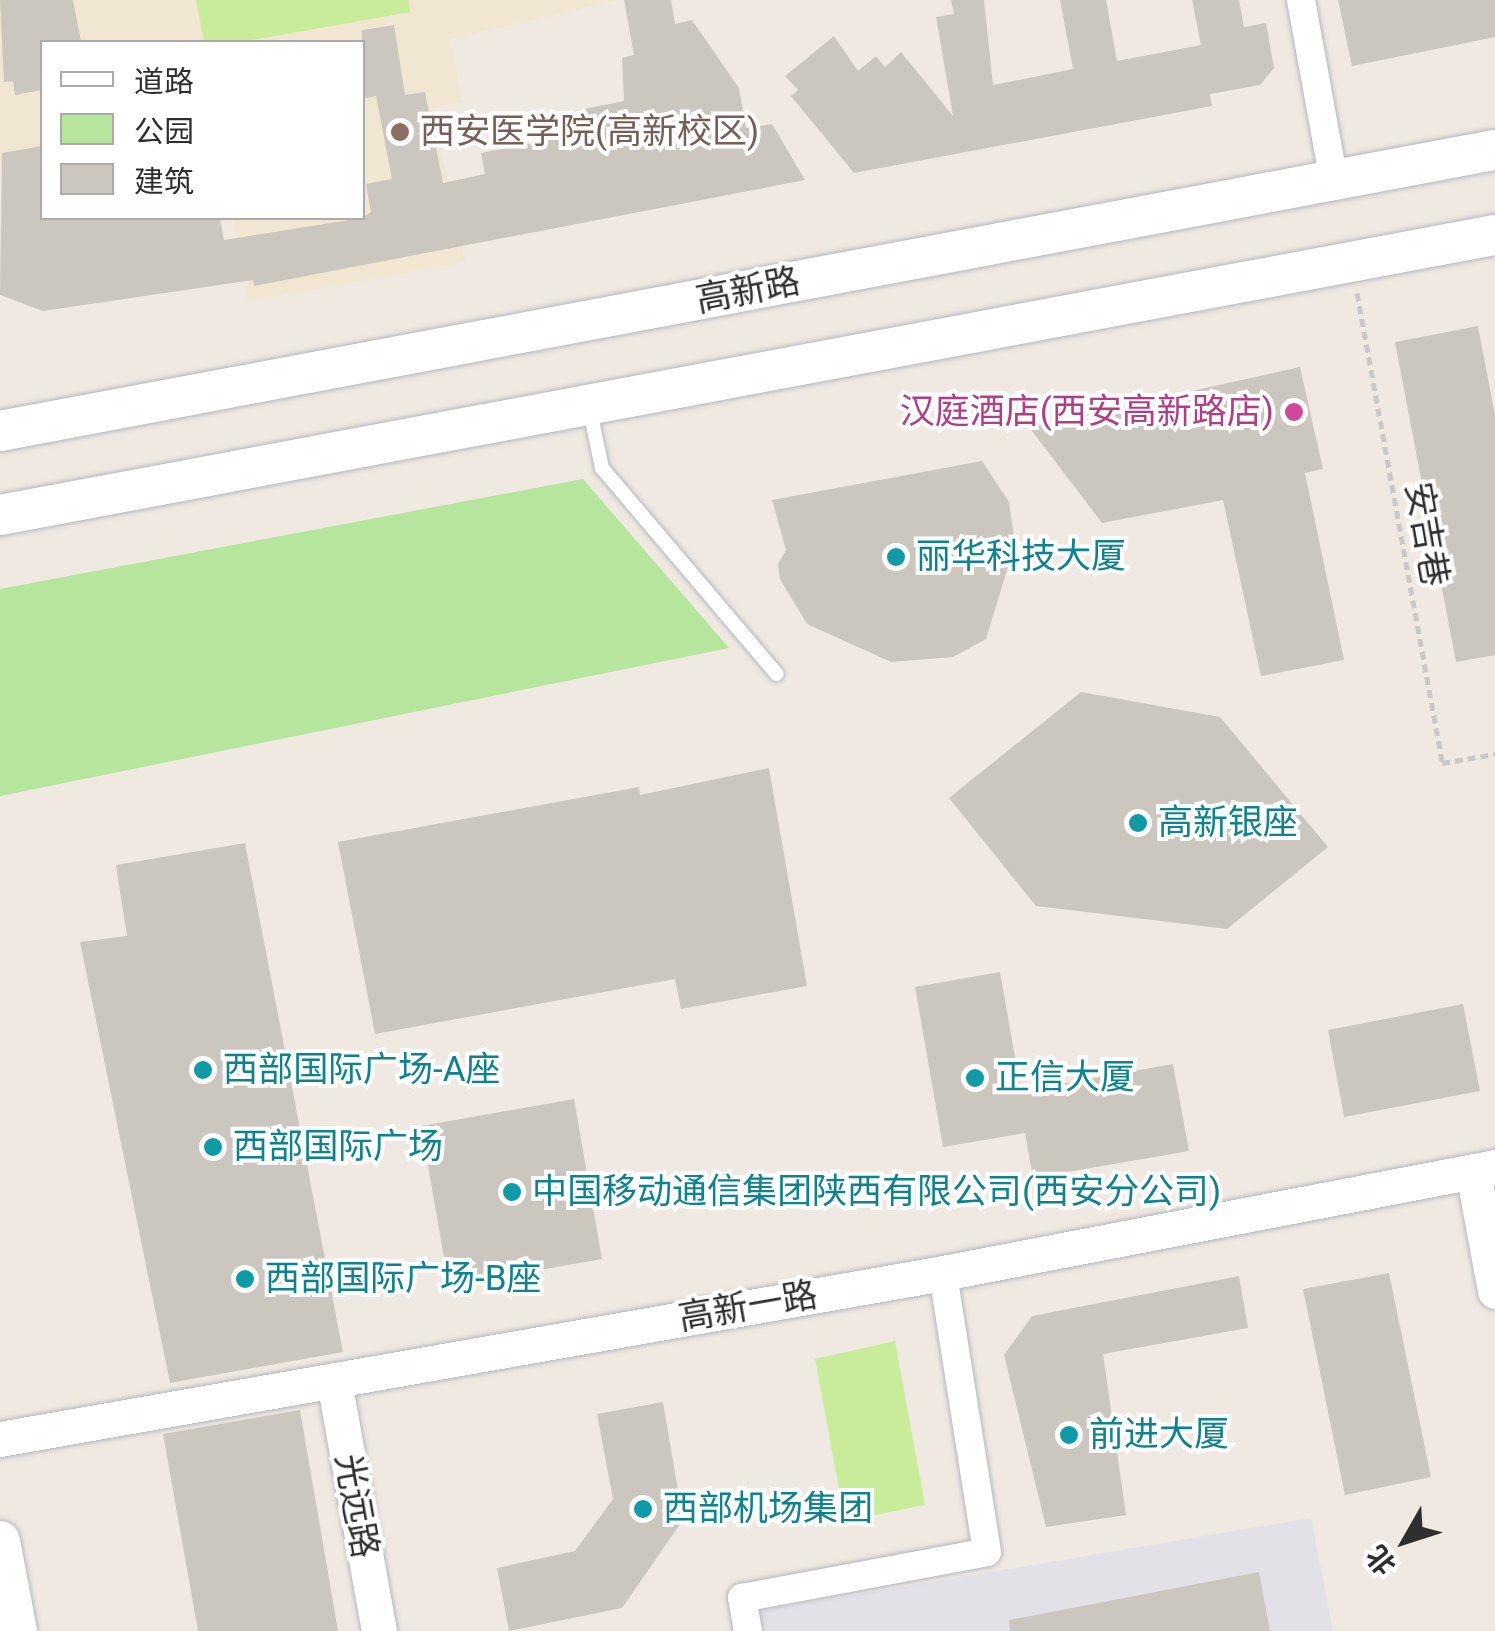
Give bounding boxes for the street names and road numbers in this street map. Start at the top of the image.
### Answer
street label: 高新路 [692,260,804,322]
street label: 安吉巷 [1396,479,1456,589]
street label: 高新一路 [675,1274,821,1340]
street label: 光远路 [326,1451,386,1561]

